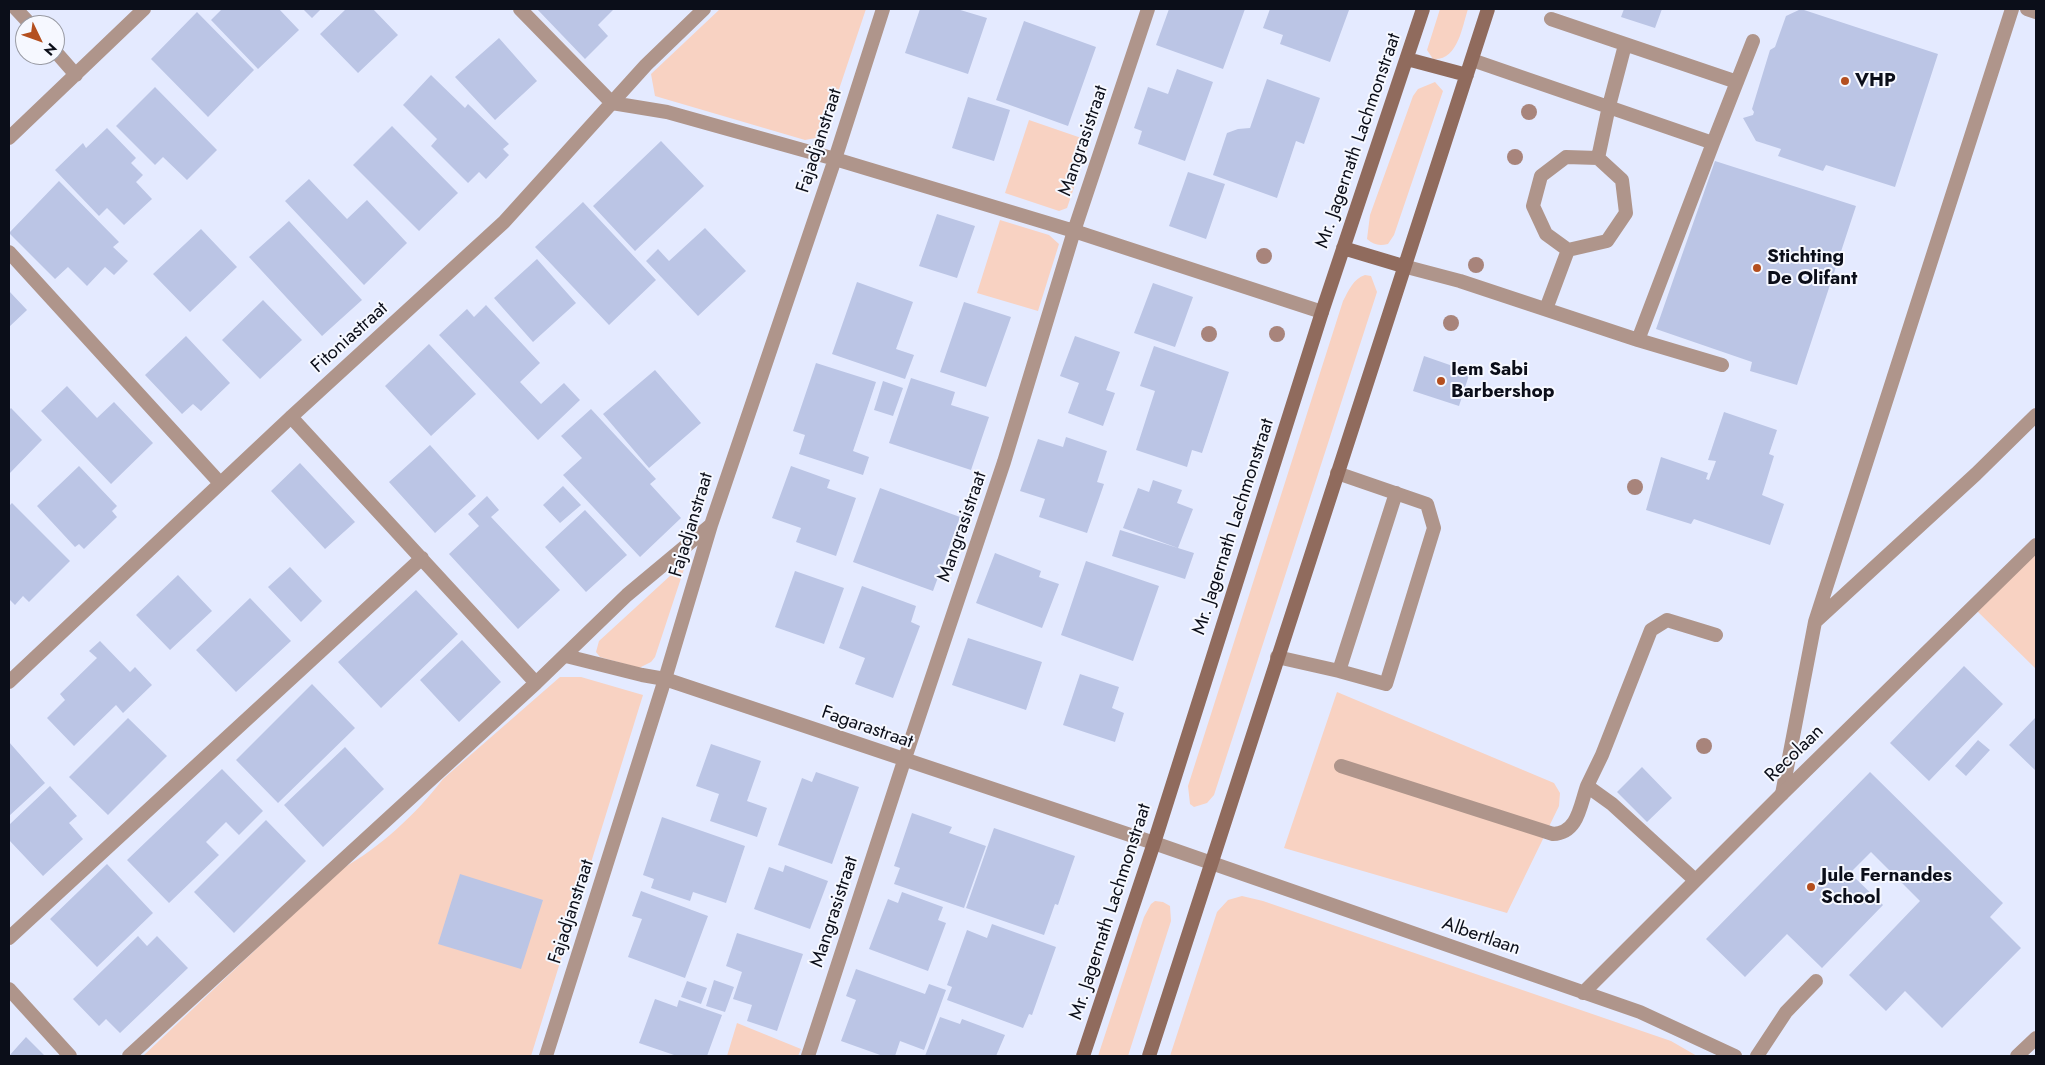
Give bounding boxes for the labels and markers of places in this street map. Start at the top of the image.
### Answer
place label: VHP [1855,70,1896,92]
marker: VHP [1839,75,1851,87]
place label: Stichting De Olifant [1767,246,1857,290]
marker: Stichting De Olifant [1751,262,1763,274]
place label: Iem Sabi Barbershop [1451,359,1554,403]
marker: Iem Sabi Barbershop [1435,375,1447,387]
place label: Jule Fernandes School [1821,865,1952,909]
marker: Jule Fernandes School [1805,881,1817,893]

